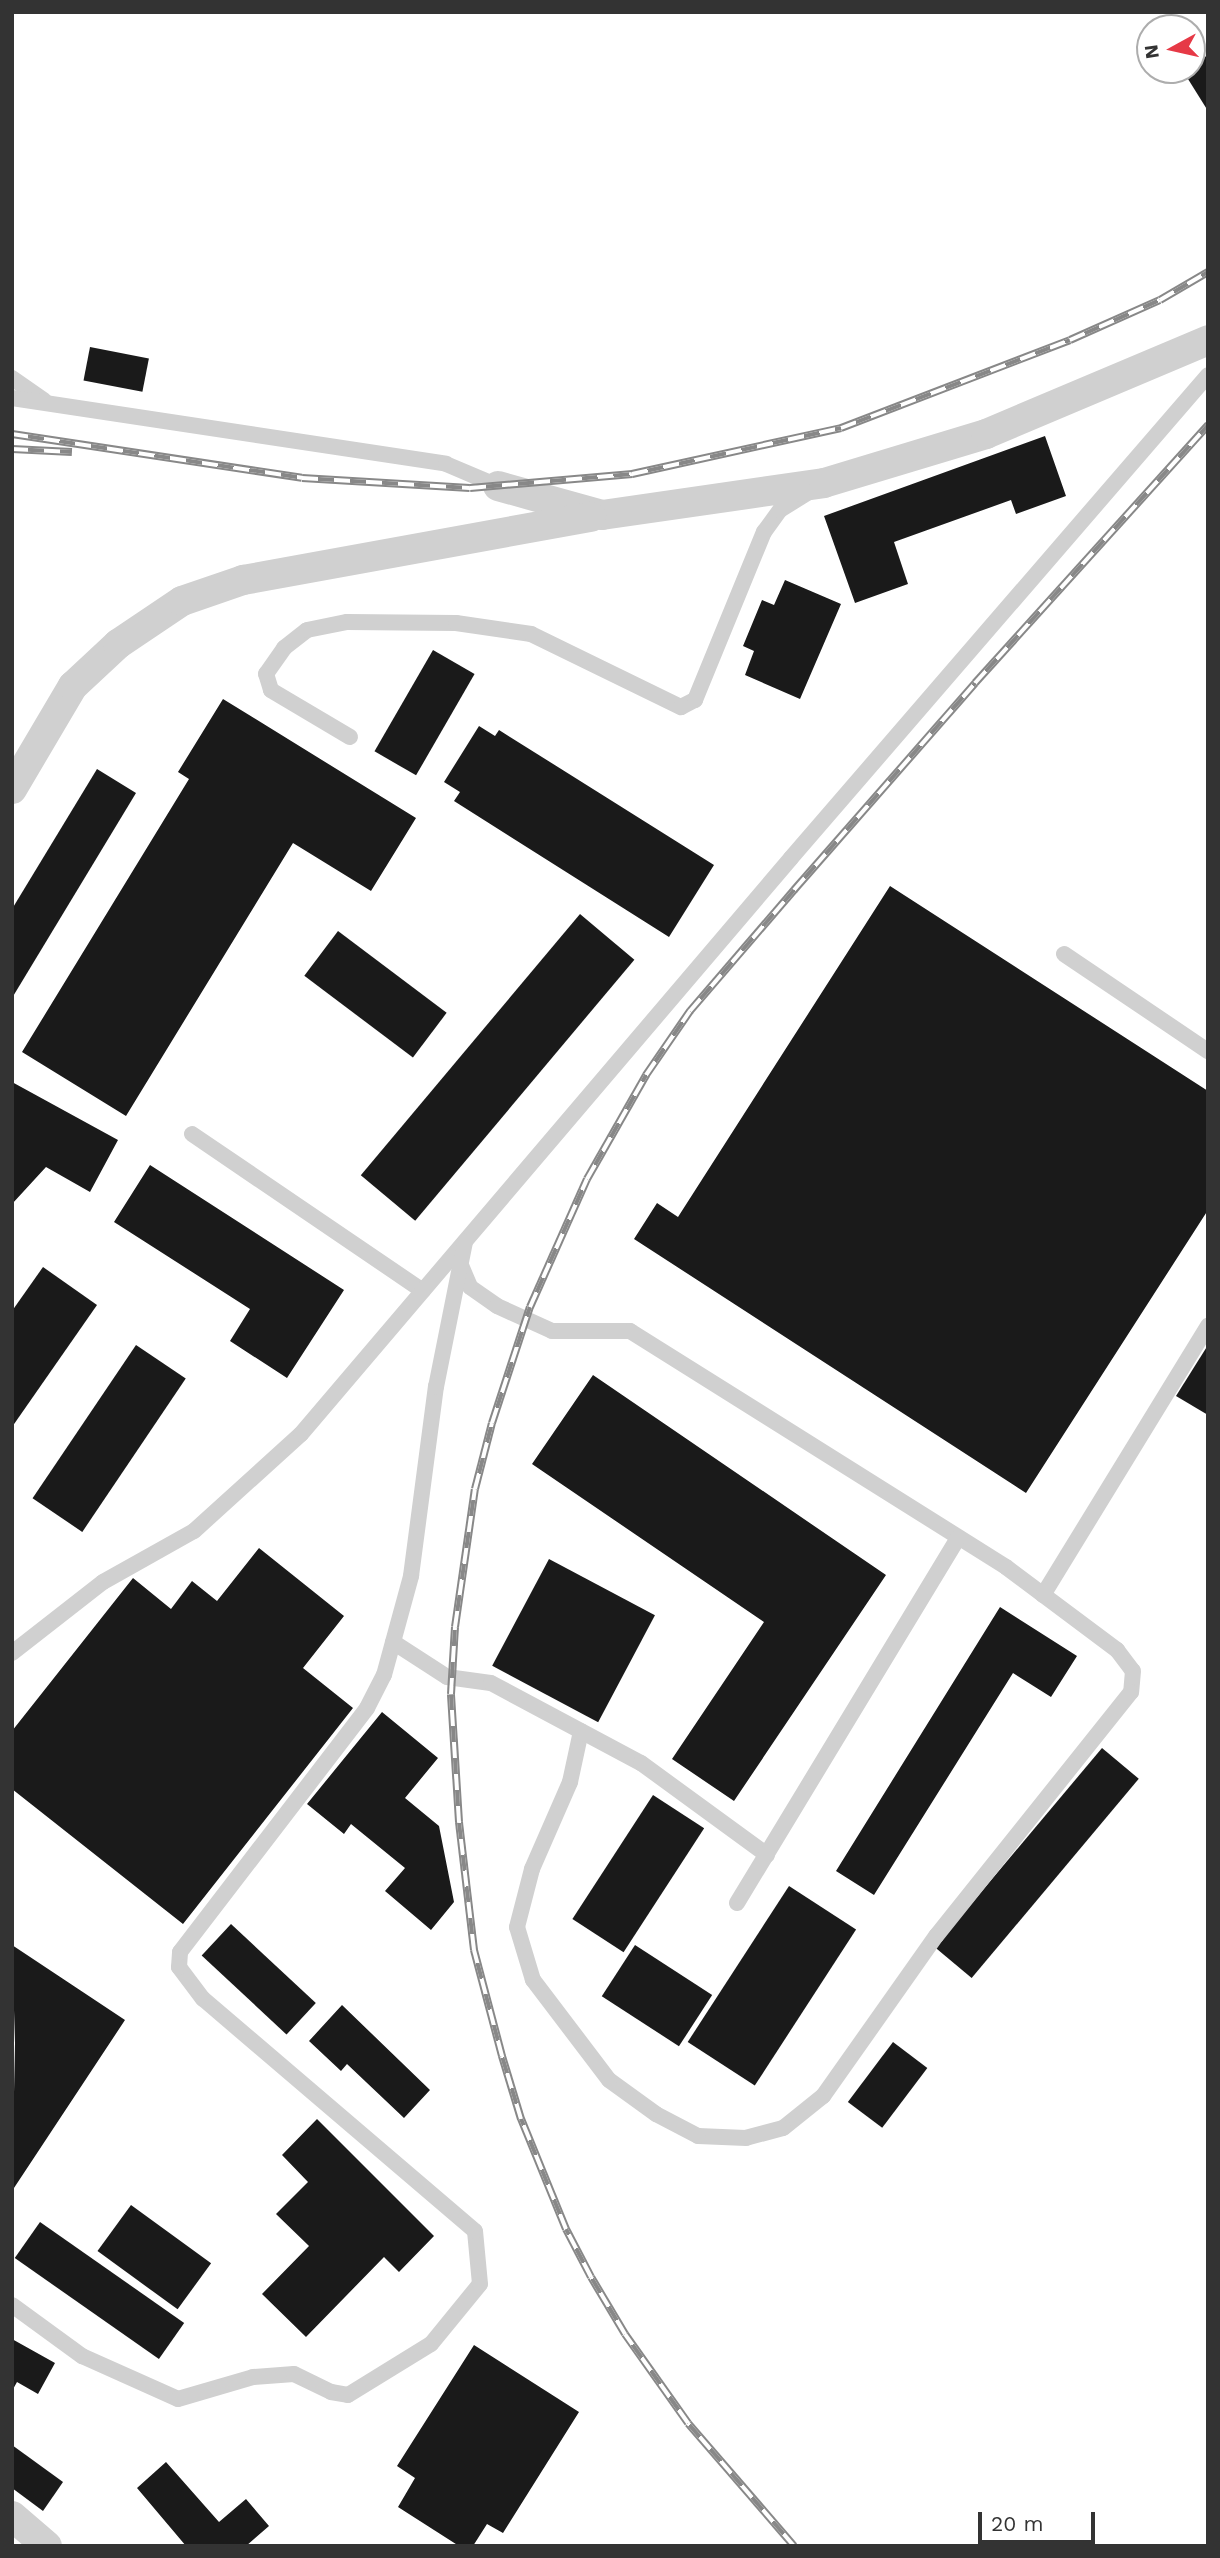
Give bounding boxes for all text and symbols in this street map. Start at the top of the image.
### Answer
north arrow [1136,14,1206,84]
text: N [1139,43,1164,60]
scale bar [982,2498,1099,2542]
text: 20 m [991,2511,1043,2536]

